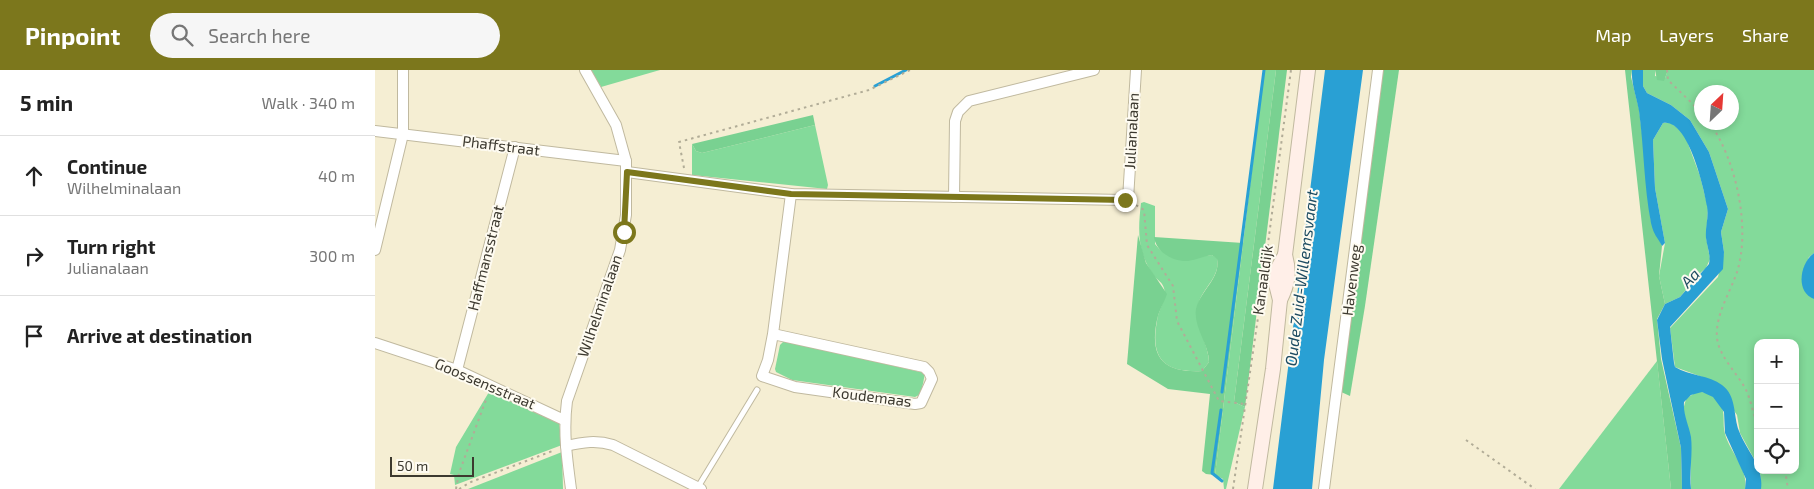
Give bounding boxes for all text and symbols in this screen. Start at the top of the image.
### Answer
search box [150,13,500,58]
text: Pinpoint [25,21,120,50]
icon: search [168,21,196,49]
text: Search here [208,24,310,47]
text: Map [1595,24,1631,46]
text: Layers [1659,24,1714,46]
text: Share [1742,24,1789,46]
north arrow [1694,85,1739,130]
text: 5 min [20,90,73,115]
street label: Julianalaan [1120,92,1142,170]
text: Walk · 340 m [262,93,355,112]
street label: Phaffstraat [461,131,541,159]
text: Continue [67,155,147,178]
icon: ahead [20,162,48,190]
text: 40 m [318,166,355,185]
text: Wilhelminalaan [67,178,181,197]
water label: Oude Zuid-Willemsvaart [1280,188,1321,367]
route end [1114,189,1137,212]
street label: Haffmansstraat [463,203,507,312]
route start [613,221,636,244]
text: Turn right [67,235,155,258]
icon: right [20,242,48,270]
street label: Kanaaldijk [1248,243,1277,316]
street label: Havenweg [1338,243,1364,317]
text: 300 m [309,246,355,265]
street label: Wilhelminalaan [573,252,625,359]
text: Julianalaan [67,258,149,277]
water label: Aa [1675,264,1703,292]
icon: arrive [20,322,48,350]
text: Arrive at destination [67,324,252,347]
map controls [1754,339,1799,474]
button: + [1754,339,1799,384]
street label: Goossensstraat [432,354,539,412]
street label: Koudemaas [832,382,913,410]
button: − [1754,384,1799,429]
button: locate [1754,429,1799,474]
scale bar [390,454,474,477]
text: 50 m [397,457,428,474]

